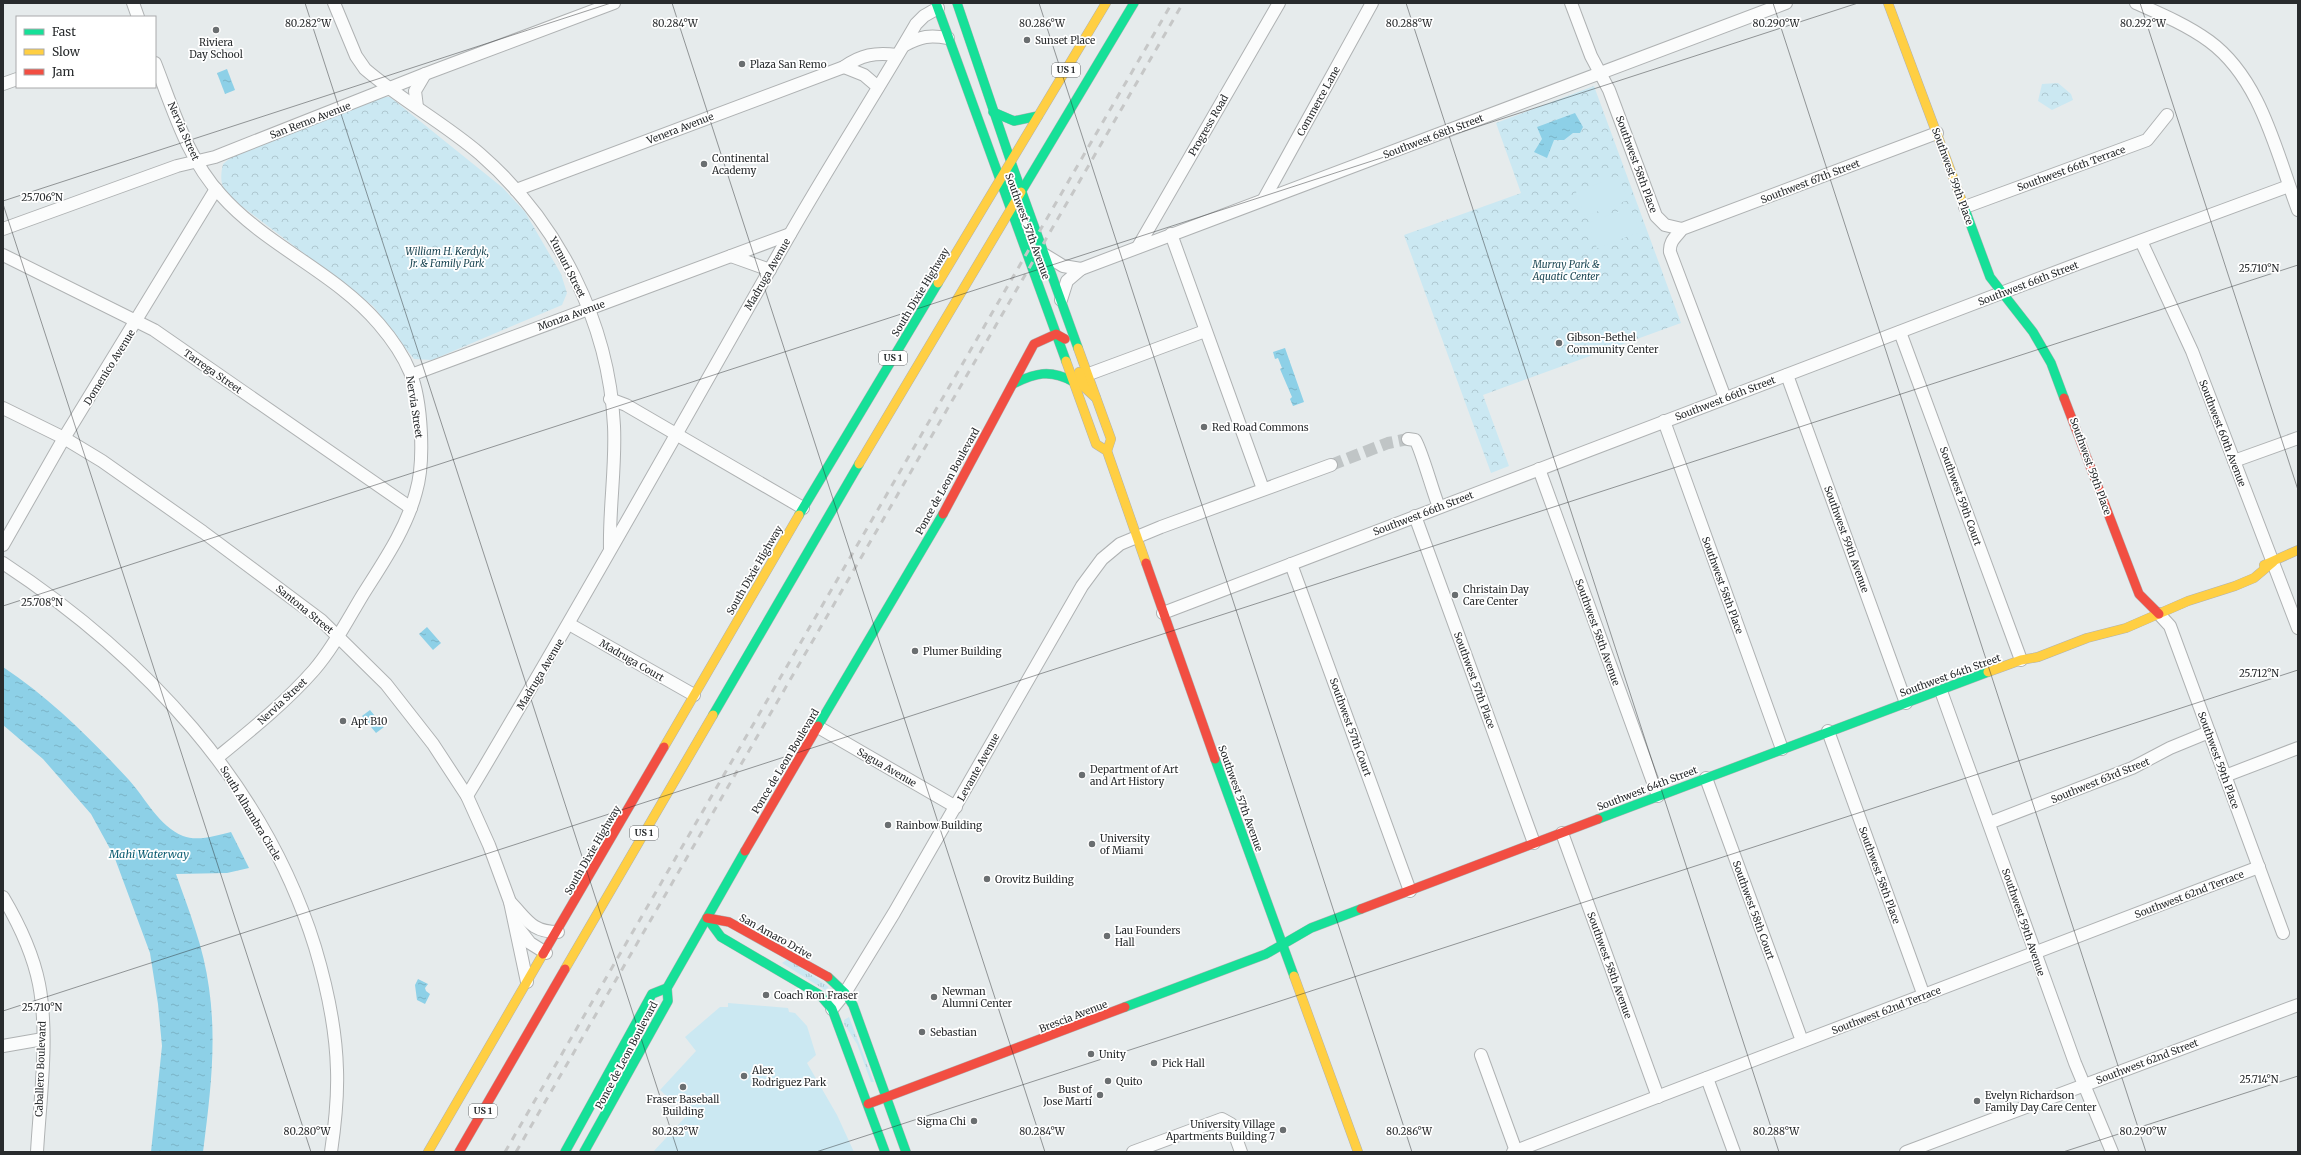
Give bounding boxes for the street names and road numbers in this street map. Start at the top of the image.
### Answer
road number: US 1 [1052,63,1080,77]
street label: Commerce Lane [1294,64,1343,138]
street label: Progress Road [1186,92,1231,158]
street label: San Remo Avenue [268,99,353,142]
street label: Nervia Street [165,100,202,163]
street label: Venera Avenue [644,110,715,148]
street label: Southwest 68th Street [1381,111,1485,162]
street label: Southwest 58th Place [1613,114,1660,215]
street label: Southwest 59th Place [1929,126,1976,227]
street label: Southwest 66th Terrace [2015,143,2127,194]
street label: Southwest 67th Street [1759,156,1862,206]
street label: Southwest 57th Avenue [1002,171,1053,281]
street label: Yumuri Street [546,234,589,300]
street label: Madruga Avenue [742,236,793,313]
street label: South Dixie Highway [889,245,952,339]
street label: Southwest 66th Street [1976,258,2080,309]
street label: Monza Avenue [536,297,607,334]
street label: Domenico Avenue [81,327,138,407]
street label: Tarrega Street [181,346,245,396]
road number: US 1 [879,351,907,365]
street label: Southwest 66th Street [1673,373,1777,424]
street label: Nervia Street [403,375,426,439]
street label: Southwest 60th Avenue [2196,378,2249,489]
street label: Southwest 59th Place [2067,416,2114,517]
street label: Ponce de Leon Boulevard [913,426,982,537]
street label: Southwest 59th Court [1937,445,1985,548]
street label: Southwest 59th Avenue [1821,484,1872,594]
street label: Southwest 66th Street [1371,488,1475,539]
street label: South Dixie Highway [723,523,785,617]
street label: Southwest 58th Place [1699,535,1746,636]
street label: Southwest 58th Avenue [1572,577,1623,687]
street label: Santona Street [273,582,336,637]
street label: Southwest 57th Place [1451,630,1498,730]
street label: Madruga Avenue [514,636,567,712]
street label: Madruga Court [597,637,667,684]
street label: Southwest 64th Street [1898,651,2003,700]
street label: Nervia Street [255,675,310,728]
street label: Southwest 57th Court [1327,676,1374,778]
street label: Ponce de Leon Boulevard [749,706,822,816]
street label: Southwest 59th Place [2195,710,2242,811]
street label: Levante Avenue [954,731,1002,803]
street label: Southwest 57th Avenue [1215,743,1266,853]
street label: Sagua Avenue [855,745,919,790]
street label: Southwest 63rd Street [2049,755,2152,806]
street label: Southwest 64th Street [1595,763,1699,814]
street label: South Alhambra Circle [217,764,284,863]
street label: South Dixie Highway [561,803,623,897]
street label: Southwest 58th Place [1856,825,1903,926]
road number: US 1 [630,826,658,840]
street label: Southwest 58th Court [1730,859,1778,962]
street label: Southwest 59th Avenue [1999,867,2048,978]
street label: Southwest 62nd Terrace [2133,868,2246,921]
street label: Southwest 58th Avenue [1584,910,1635,1020]
street label: San Amaro Drive [737,911,814,962]
street label: Southwest 62nd Terrace [1830,984,1943,1037]
street label: Brescia Avenue [1037,997,1109,1035]
street label: Ponce de Leon Boulevard [593,999,660,1111]
street label: Caballero Boulevard [32,1021,49,1117]
street label: Southwest 62nd Street [2094,1036,2200,1087]
road number: US 1 [469,1104,497,1118]

